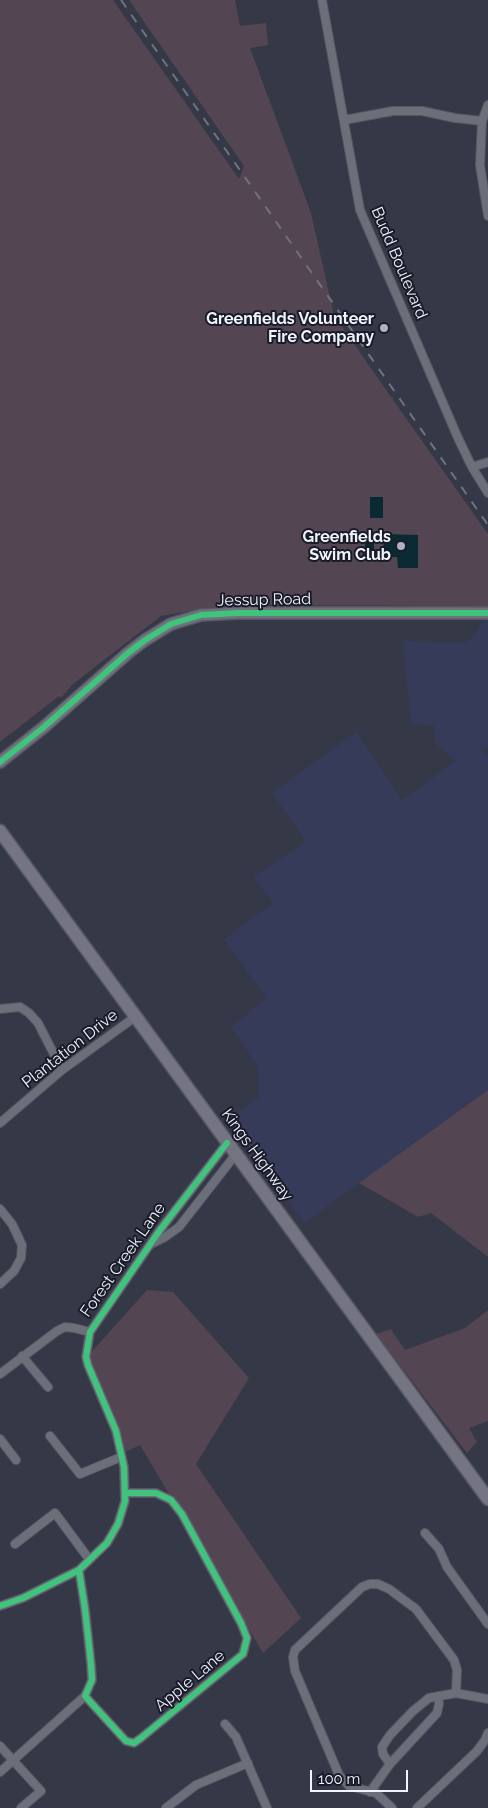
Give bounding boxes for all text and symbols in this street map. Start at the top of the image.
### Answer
street label: Budd Boulevard [367,204,431,322]
place label: Greenfields Volunteer Fire Company [206,309,374,347]
marker: Greenfields Volunteer Fire Company [378,322,390,334]
place label: Greenfields Swim Club [303,527,391,565]
marker: Greenfields Swim Club [395,540,407,552]
street label: Jessup Road [217,590,311,610]
street label: Plantation Drive [18,1006,122,1092]
street label: Kings Highway [217,1105,297,1205]
street label: Forest Creek Lane [76,1199,170,1321]
street label: Apple Lane [151,1646,229,1716]
scale bar [313,1760,410,1792]
text: 100 m [318,1770,360,1788]

